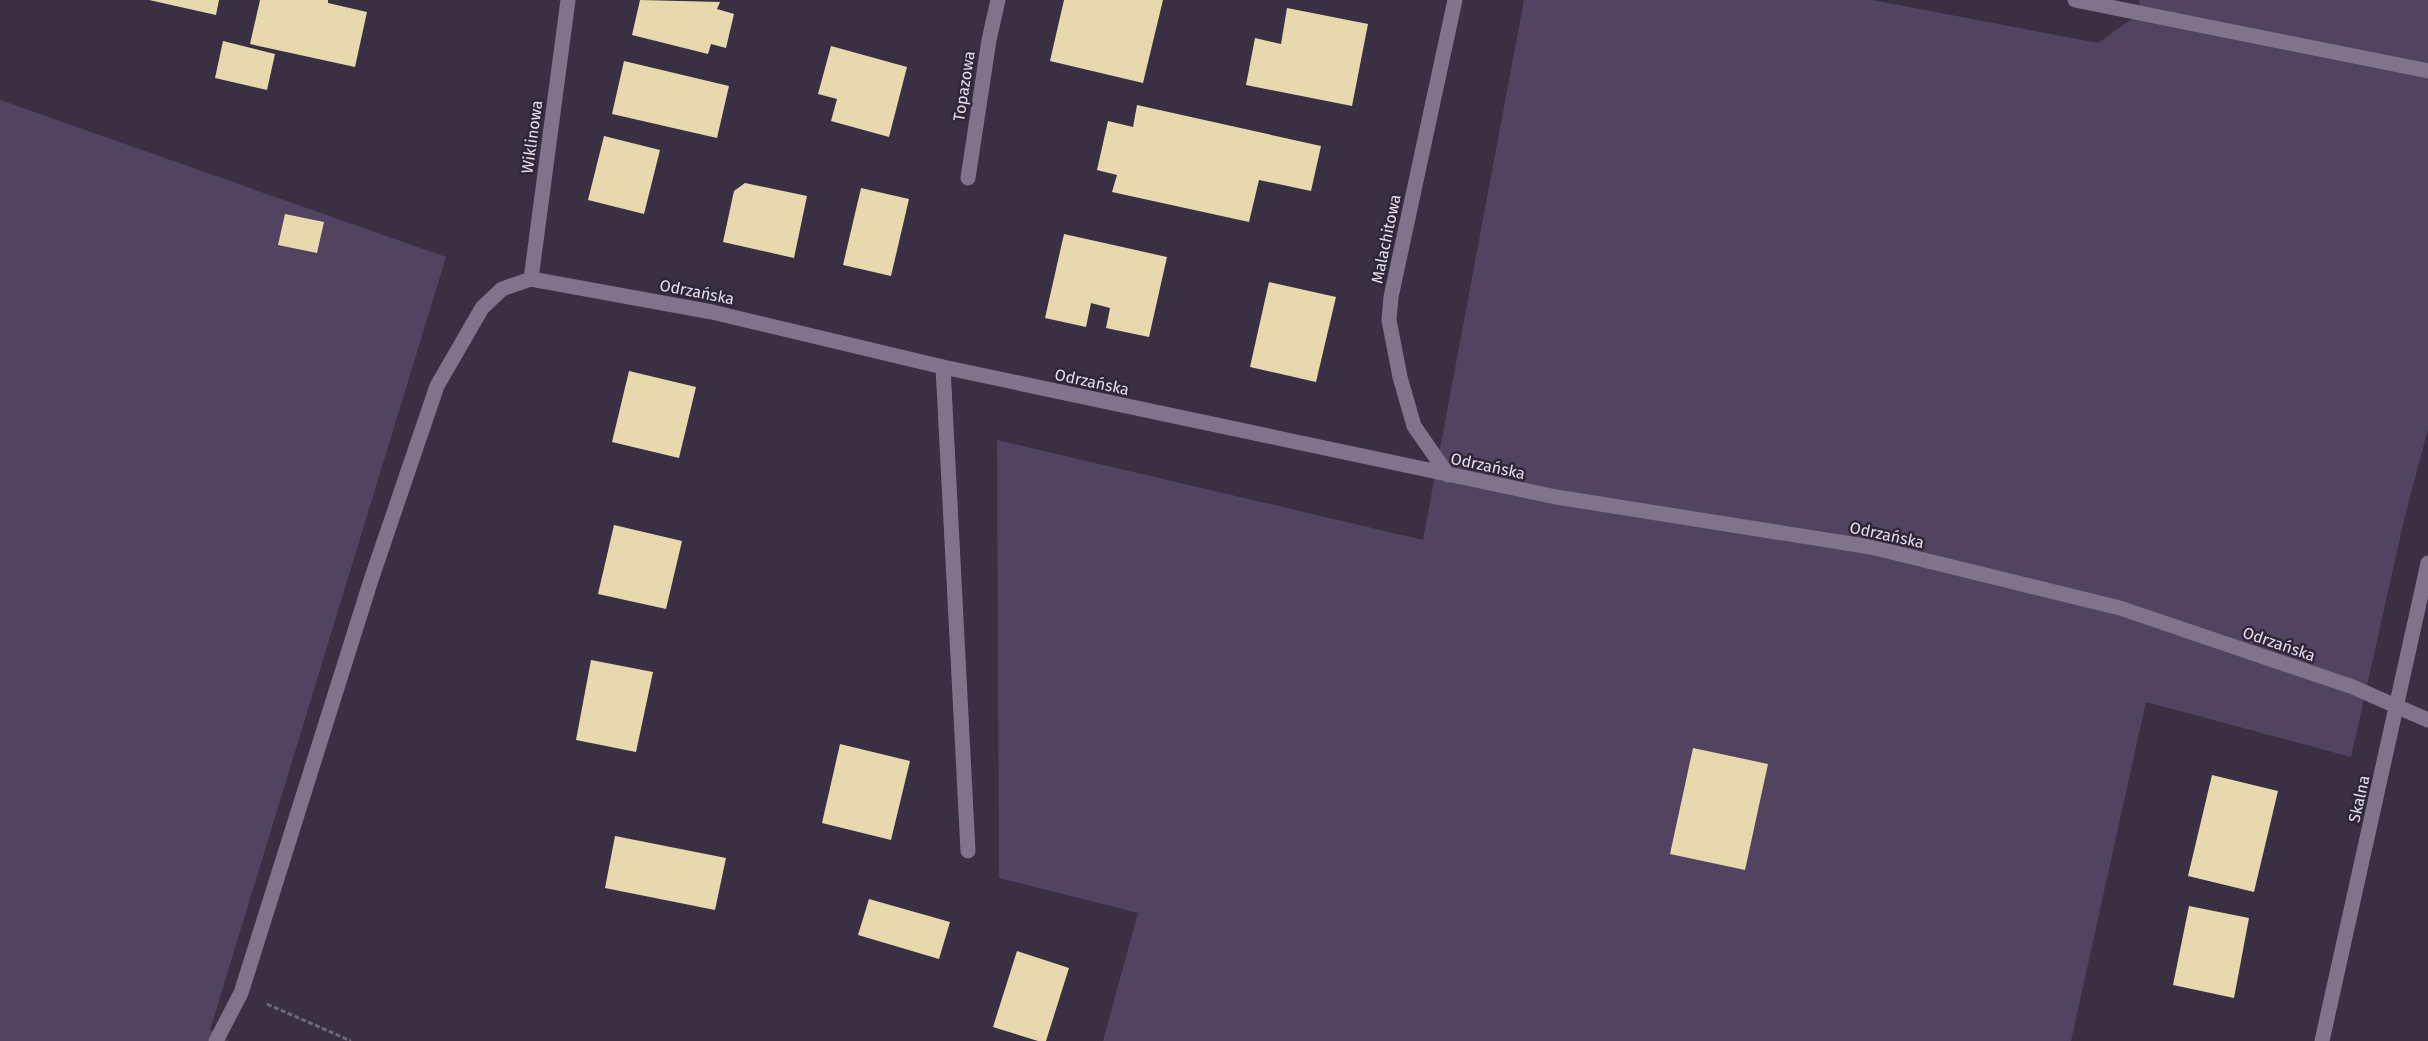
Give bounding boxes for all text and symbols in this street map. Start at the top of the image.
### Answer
street label: Topazowa [949,49,979,123]
street label: Wiklinowa [517,99,547,175]
street label: Malachitowa [1367,193,1405,285]
street label: Odrzańska [658,275,736,309]
street label: Odrzańska [1053,365,1131,399]
street label: Odrzańska [1449,449,1527,483]
street label: Odrzańska [1848,518,1926,552]
street label: Odrzańska [2240,623,2318,665]
street label: Skalna [2344,773,2374,825]

